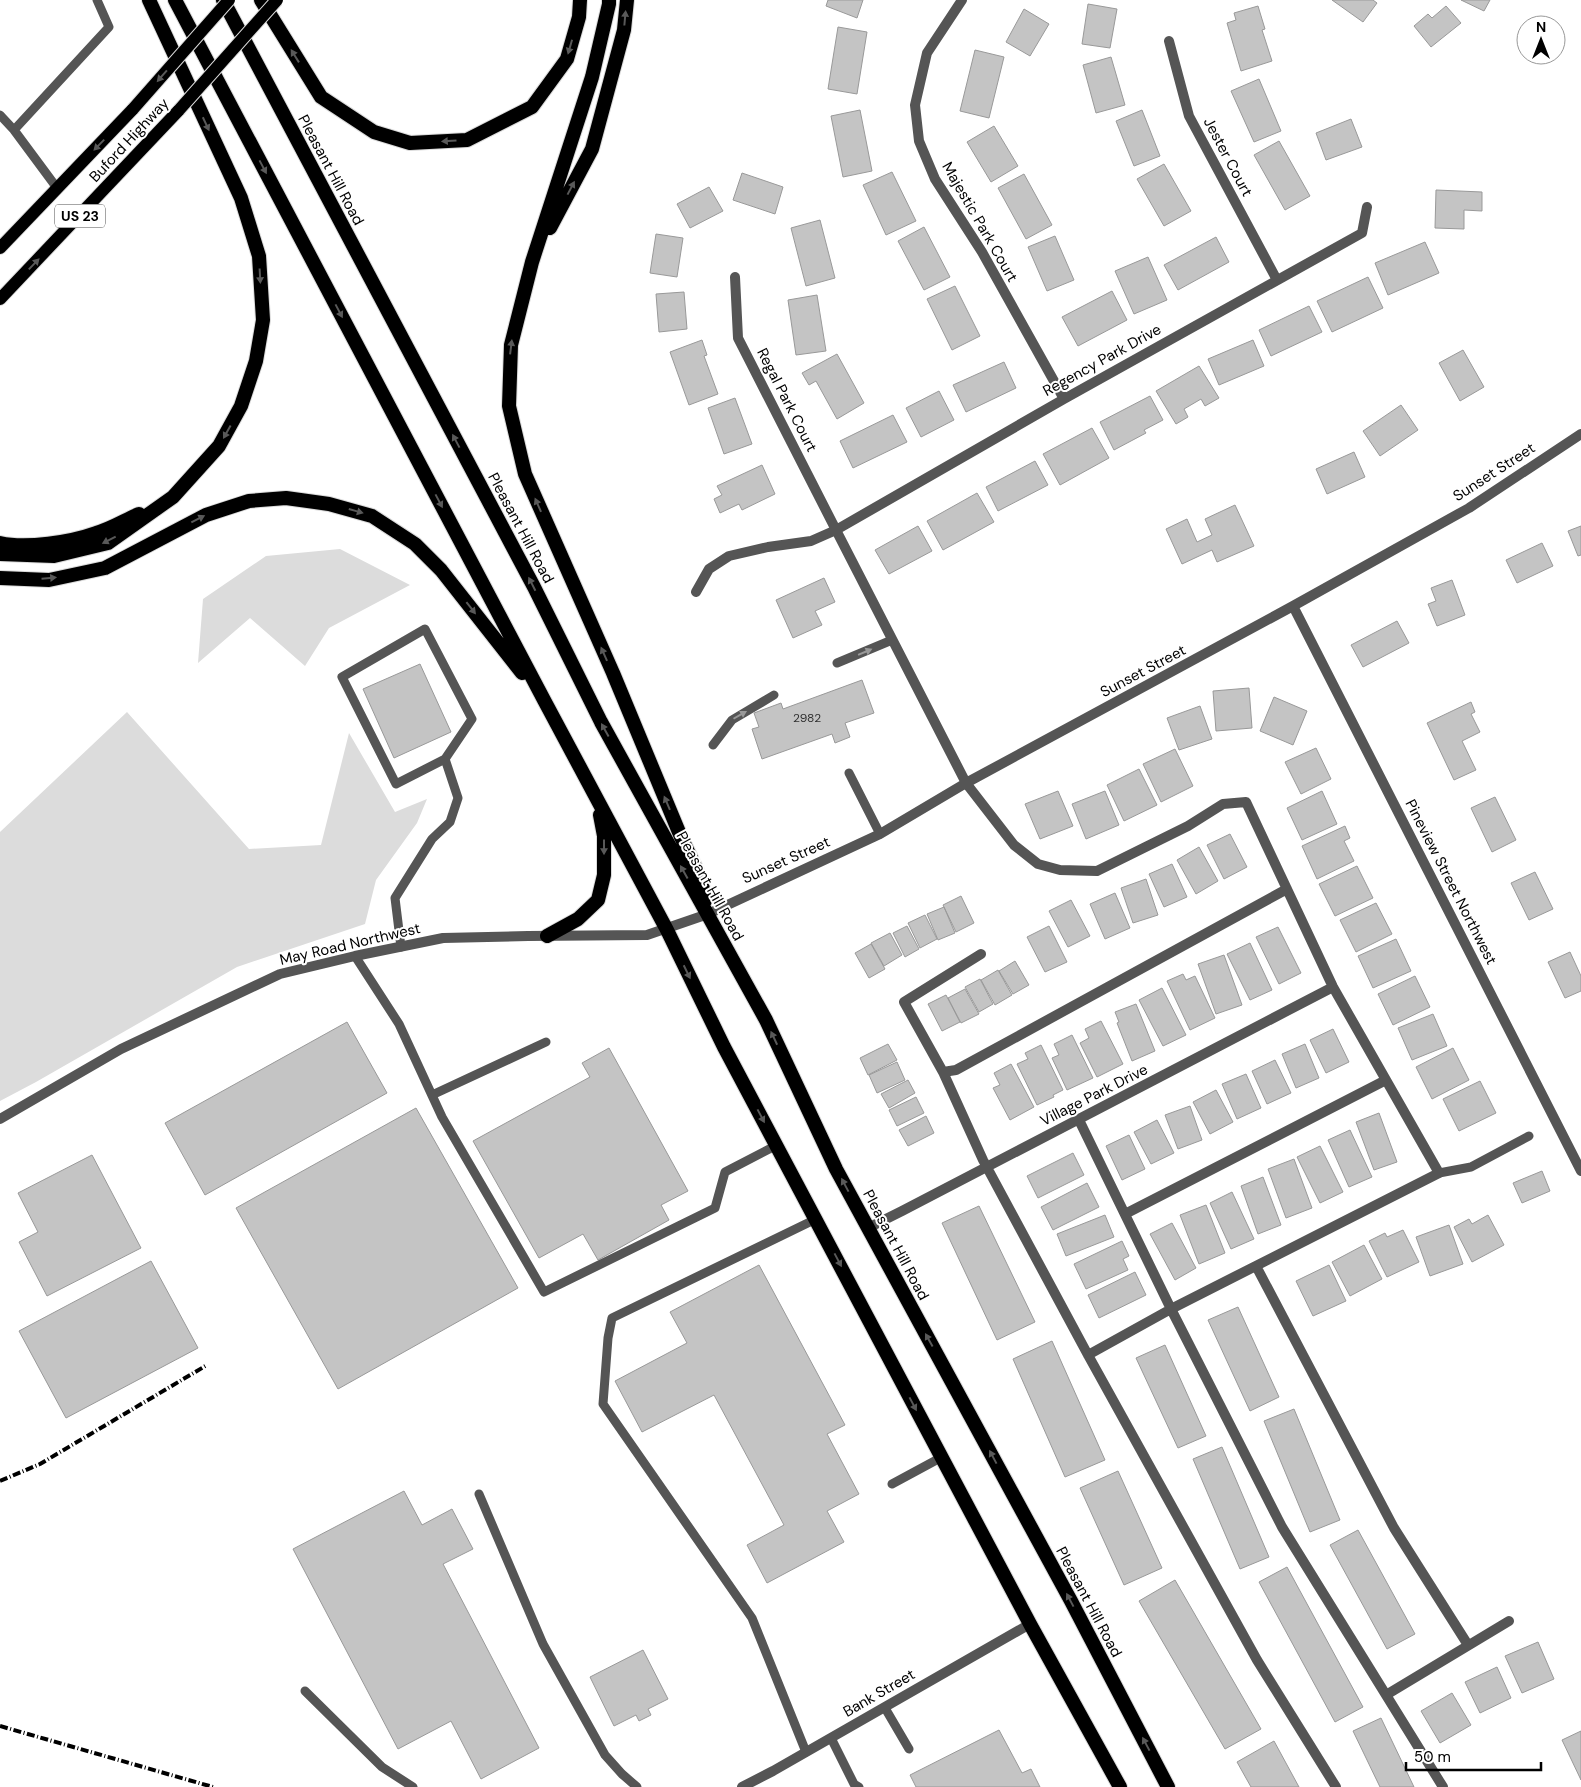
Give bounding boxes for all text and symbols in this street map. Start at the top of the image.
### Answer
one-way arrow [622,10,630,26]
north arrow [1516,15,1566,65]
text: N [1536,18,1546,36]
one-way arrow [566,40,574,55]
one-way arrow [291,49,300,62]
one-way arrow [157,69,168,82]
street label: Buford Highway [85,93,174,186]
street label: Pleasant Hill Road [293,111,369,229]
street label: Jester Court [1199,114,1257,200]
one-way arrow [203,117,211,131]
one-way arrow [440,137,456,145]
one-way arrow [93,138,105,150]
street label: Majestic Park Court [937,158,1023,286]
one-way arrow [259,160,267,174]
one-way arrow [567,181,575,195]
road number: US 23 [55,205,105,228]
one-way arrow [28,258,40,270]
one-way arrow [257,268,265,284]
one-way arrow [335,304,343,318]
street label: Regency Park Drive [1039,319,1165,401]
one-way arrow [507,339,515,355]
street label: Regal Park Court [752,345,822,455]
one-way arrow [223,424,231,439]
one-way arrow [452,433,460,448]
street label: Sunset Street [1449,438,1539,506]
street label: Pleasant Hill Road [483,469,559,587]
one-way arrow [435,494,443,508]
one-way arrow [534,498,542,512]
one-way arrow [348,508,363,516]
one-way arrow [191,515,205,523]
one-way arrow [102,536,117,544]
one-way arrow [41,574,57,582]
one-way arrow [528,577,536,592]
one-way arrow [465,601,476,614]
street label: Sunset Street [1097,640,1189,702]
one-way arrow [600,647,608,661]
one-way arrow [858,647,872,655]
house number: 2982 [793,710,821,726]
one-way arrow [733,711,746,720]
one-way arrow [601,722,609,737]
one-way arrow [663,795,671,810]
street label: Pineview Street Northwest [1401,796,1501,968]
street label: Pleasant Hill Road [672,828,748,944]
street label: Sunset Street [739,832,833,888]
one-way arrow [600,840,608,856]
one-way arrow [680,864,688,879]
street label: May Road Northwest [278,918,422,970]
one-way arrow [683,965,691,979]
one-way arrow [770,1031,778,1045]
street label: Village Park Drive [1037,1059,1151,1131]
one-way arrow [757,1109,765,1124]
one-way arrow [841,1177,849,1192]
street label: Pleasant Hill Road [858,1186,934,1304]
one-way arrow [833,1253,842,1267]
one-way arrow [925,1333,933,1348]
one-way arrow [909,1397,918,1410]
one-way arrow [988,1450,997,1464]
street label: Pleasant Hill Road [1051,1543,1127,1661]
one-way arrow [1066,1593,1074,1607]
street label: Bank Street [839,1664,919,1722]
one-way arrow [1142,1737,1150,1751]
scale bar [1406,1740,1541,1772]
text: 50 m [1414,1747,1451,1767]

